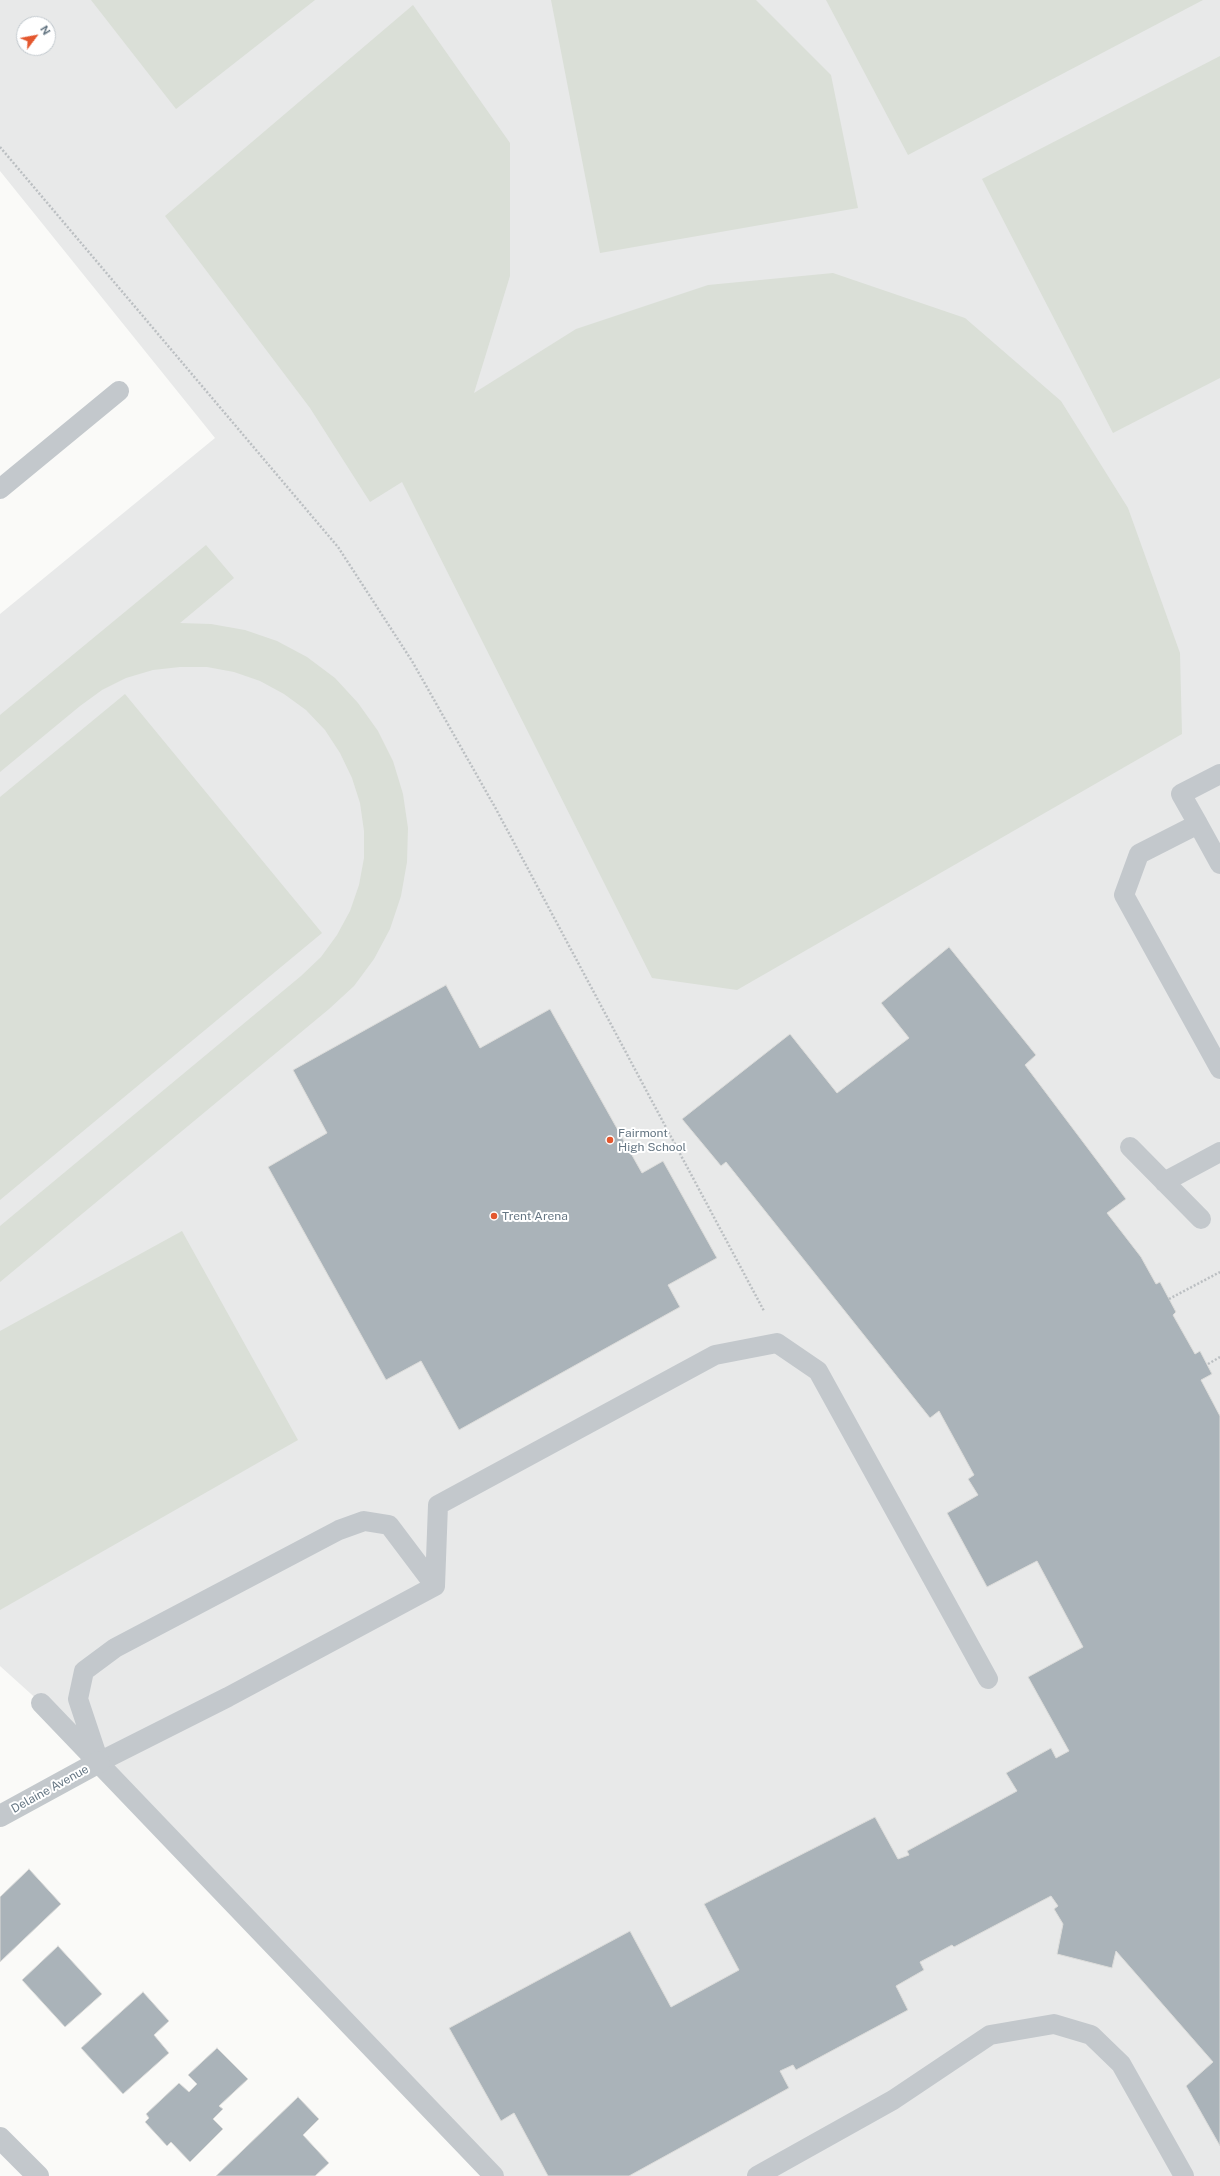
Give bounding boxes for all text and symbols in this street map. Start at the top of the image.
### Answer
north arrow [16,16,56,56]
text: N [38,23,53,37]
place label: Fairmont High School [618,1126,686,1154]
marker: Fairmont High School [605,1135,615,1145]
place label: Trent Arena [502,1209,568,1223]
marker: Trent Arena [489,1211,499,1221]
street label: Delaine Avenue [9,1762,91,1816]

